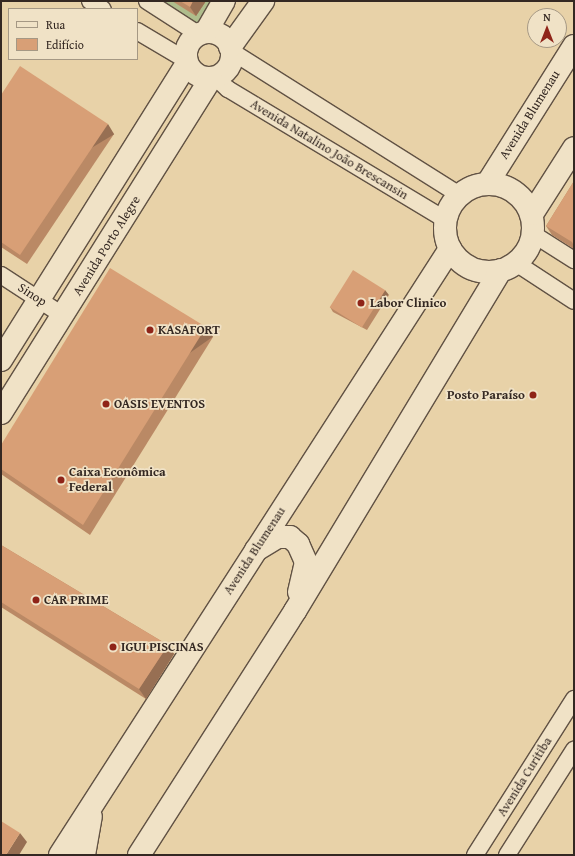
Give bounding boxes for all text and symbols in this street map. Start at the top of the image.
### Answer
legend [8,8,138,60]
north arrow [527,8,567,48]
text: N [543,9,551,25]
text: Rua [46,16,65,33]
text: Edifício [46,36,84,53]
street label: Avenida Blumenau [496,68,564,162]
street label: Avenida Natalino João Brescansin [247,97,411,203]
street label: Avenida Porto Alegre [70,193,144,299]
street label: Sinop [15,280,49,310]
place label: Labor Clinico [370,295,446,311]
marker: Labor Clinico [355,297,367,309]
place label: KASAFORT [158,322,220,338]
marker: KASAFORT [145,325,155,335]
place label: Posto Paraíso [447,387,525,403]
marker: Posto Paraíso [528,390,538,400]
place label: OASIS EVENTOS [114,396,205,412]
marker: OASIS EVENTOS [101,399,111,409]
place label: Caixa Econômica Federal [69,465,166,496]
marker: Caixa Econômica Federal [56,475,66,485]
street label: Avenida Blumenau [221,504,289,598]
place label: CAR PRIME [44,592,108,608]
marker: CAR PRIME [31,595,41,605]
place label: IGUI PISCINAS [121,639,204,655]
marker: IGUI PISCINAS [108,642,118,652]
street label: Avenida Curitiba [494,734,556,820]

